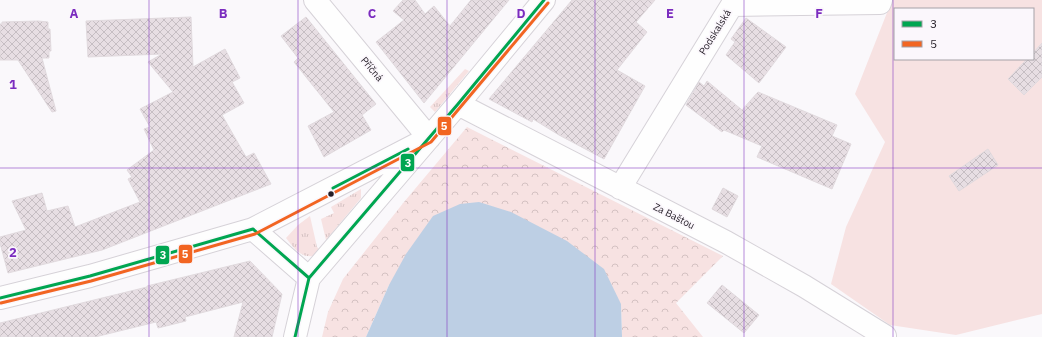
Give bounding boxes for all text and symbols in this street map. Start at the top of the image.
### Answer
text: A [70,5,79,22]
text: B [219,5,228,22]
text: C [368,5,377,22]
text: D [516,5,526,22]
text: E [666,5,674,22]
text: F [815,5,823,22]
street label: Podskalská [696,6,734,57]
legend [894,8,1034,60]
text: 3 [930,16,937,31]
text: 5 [930,36,937,51]
street label: Příčná [358,54,386,84]
text: 1 [9,76,17,93]
line badge: 5 [437,116,452,136]
text: 5 [441,119,448,133]
line badge: 3 [400,153,415,172]
text: 3 [405,156,411,170]
unlabelled marker [326,189,336,199]
street label: Za Baštou [651,200,697,232]
text: 2 [9,244,17,261]
line badge: 5 [178,244,193,264]
line badge: 3 [155,245,170,265]
text: 5 [182,247,189,261]
text: 3 [160,248,166,262]

